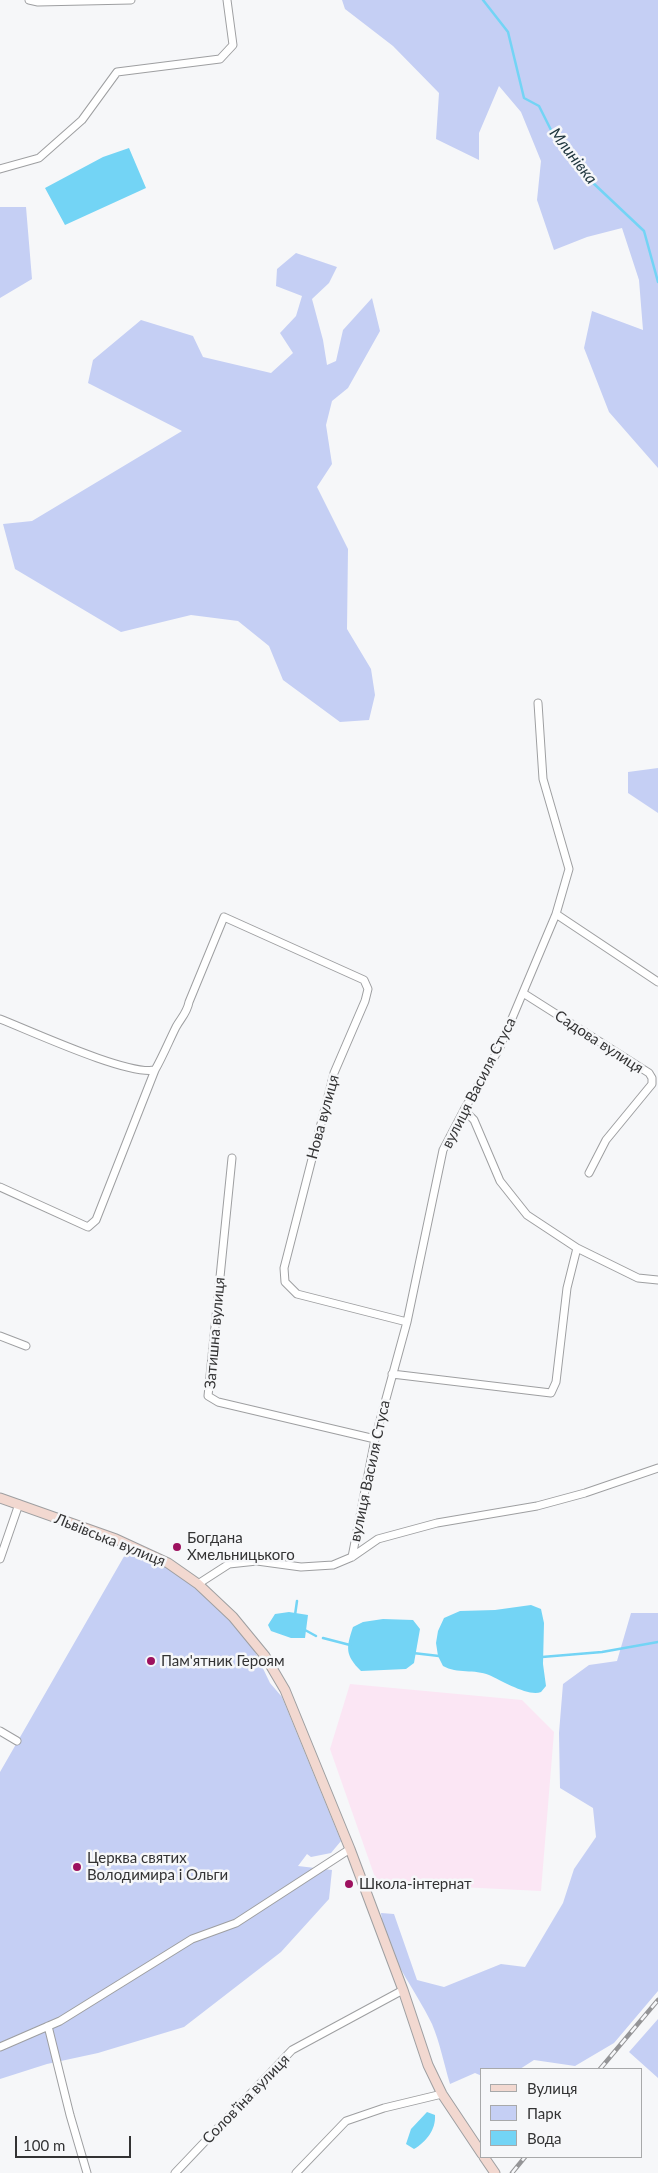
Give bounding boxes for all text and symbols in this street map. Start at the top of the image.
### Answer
water label: Млинівка [545,124,601,188]
street label: Садова вулиця [551,1007,647,1077]
street label: вулиця Василя Стуса [438,1015,520,1151]
street label: Нова вулиця [303,1073,343,1161]
street label: Затишна вулиця [201,1276,229,1390]
street label: вулиця Василя Стуса [346,1399,394,1543]
street label: Львівська вулиця [52,1510,168,1570]
place label: Богдана Хмельницького [187,1529,295,1564]
marker: Богдана Хмельницького [171,1541,183,1553]
place label: Пам'ятник Героям [161,1652,285,1670]
marker: Пам'ятник Героям [145,1655,157,1667]
place label: Церква святих Володимира і Ольги [87,1849,228,1884]
marker: Церква святих Володимира і Ольги [71,1861,83,1873]
place label: Школа-інтернат [359,1875,472,1893]
marker: Школа-інтернат [343,1878,355,1890]
street label: Соловʼїна вулиця [199,2050,293,2148]
legend [480,2068,643,2158]
text: Вулиця [527,2079,577,2097]
text: Парк [527,2104,561,2122]
scale bar [18,2126,134,2158]
text: Вода [527,2129,562,2147]
text: 100 m [23,2136,65,2154]

